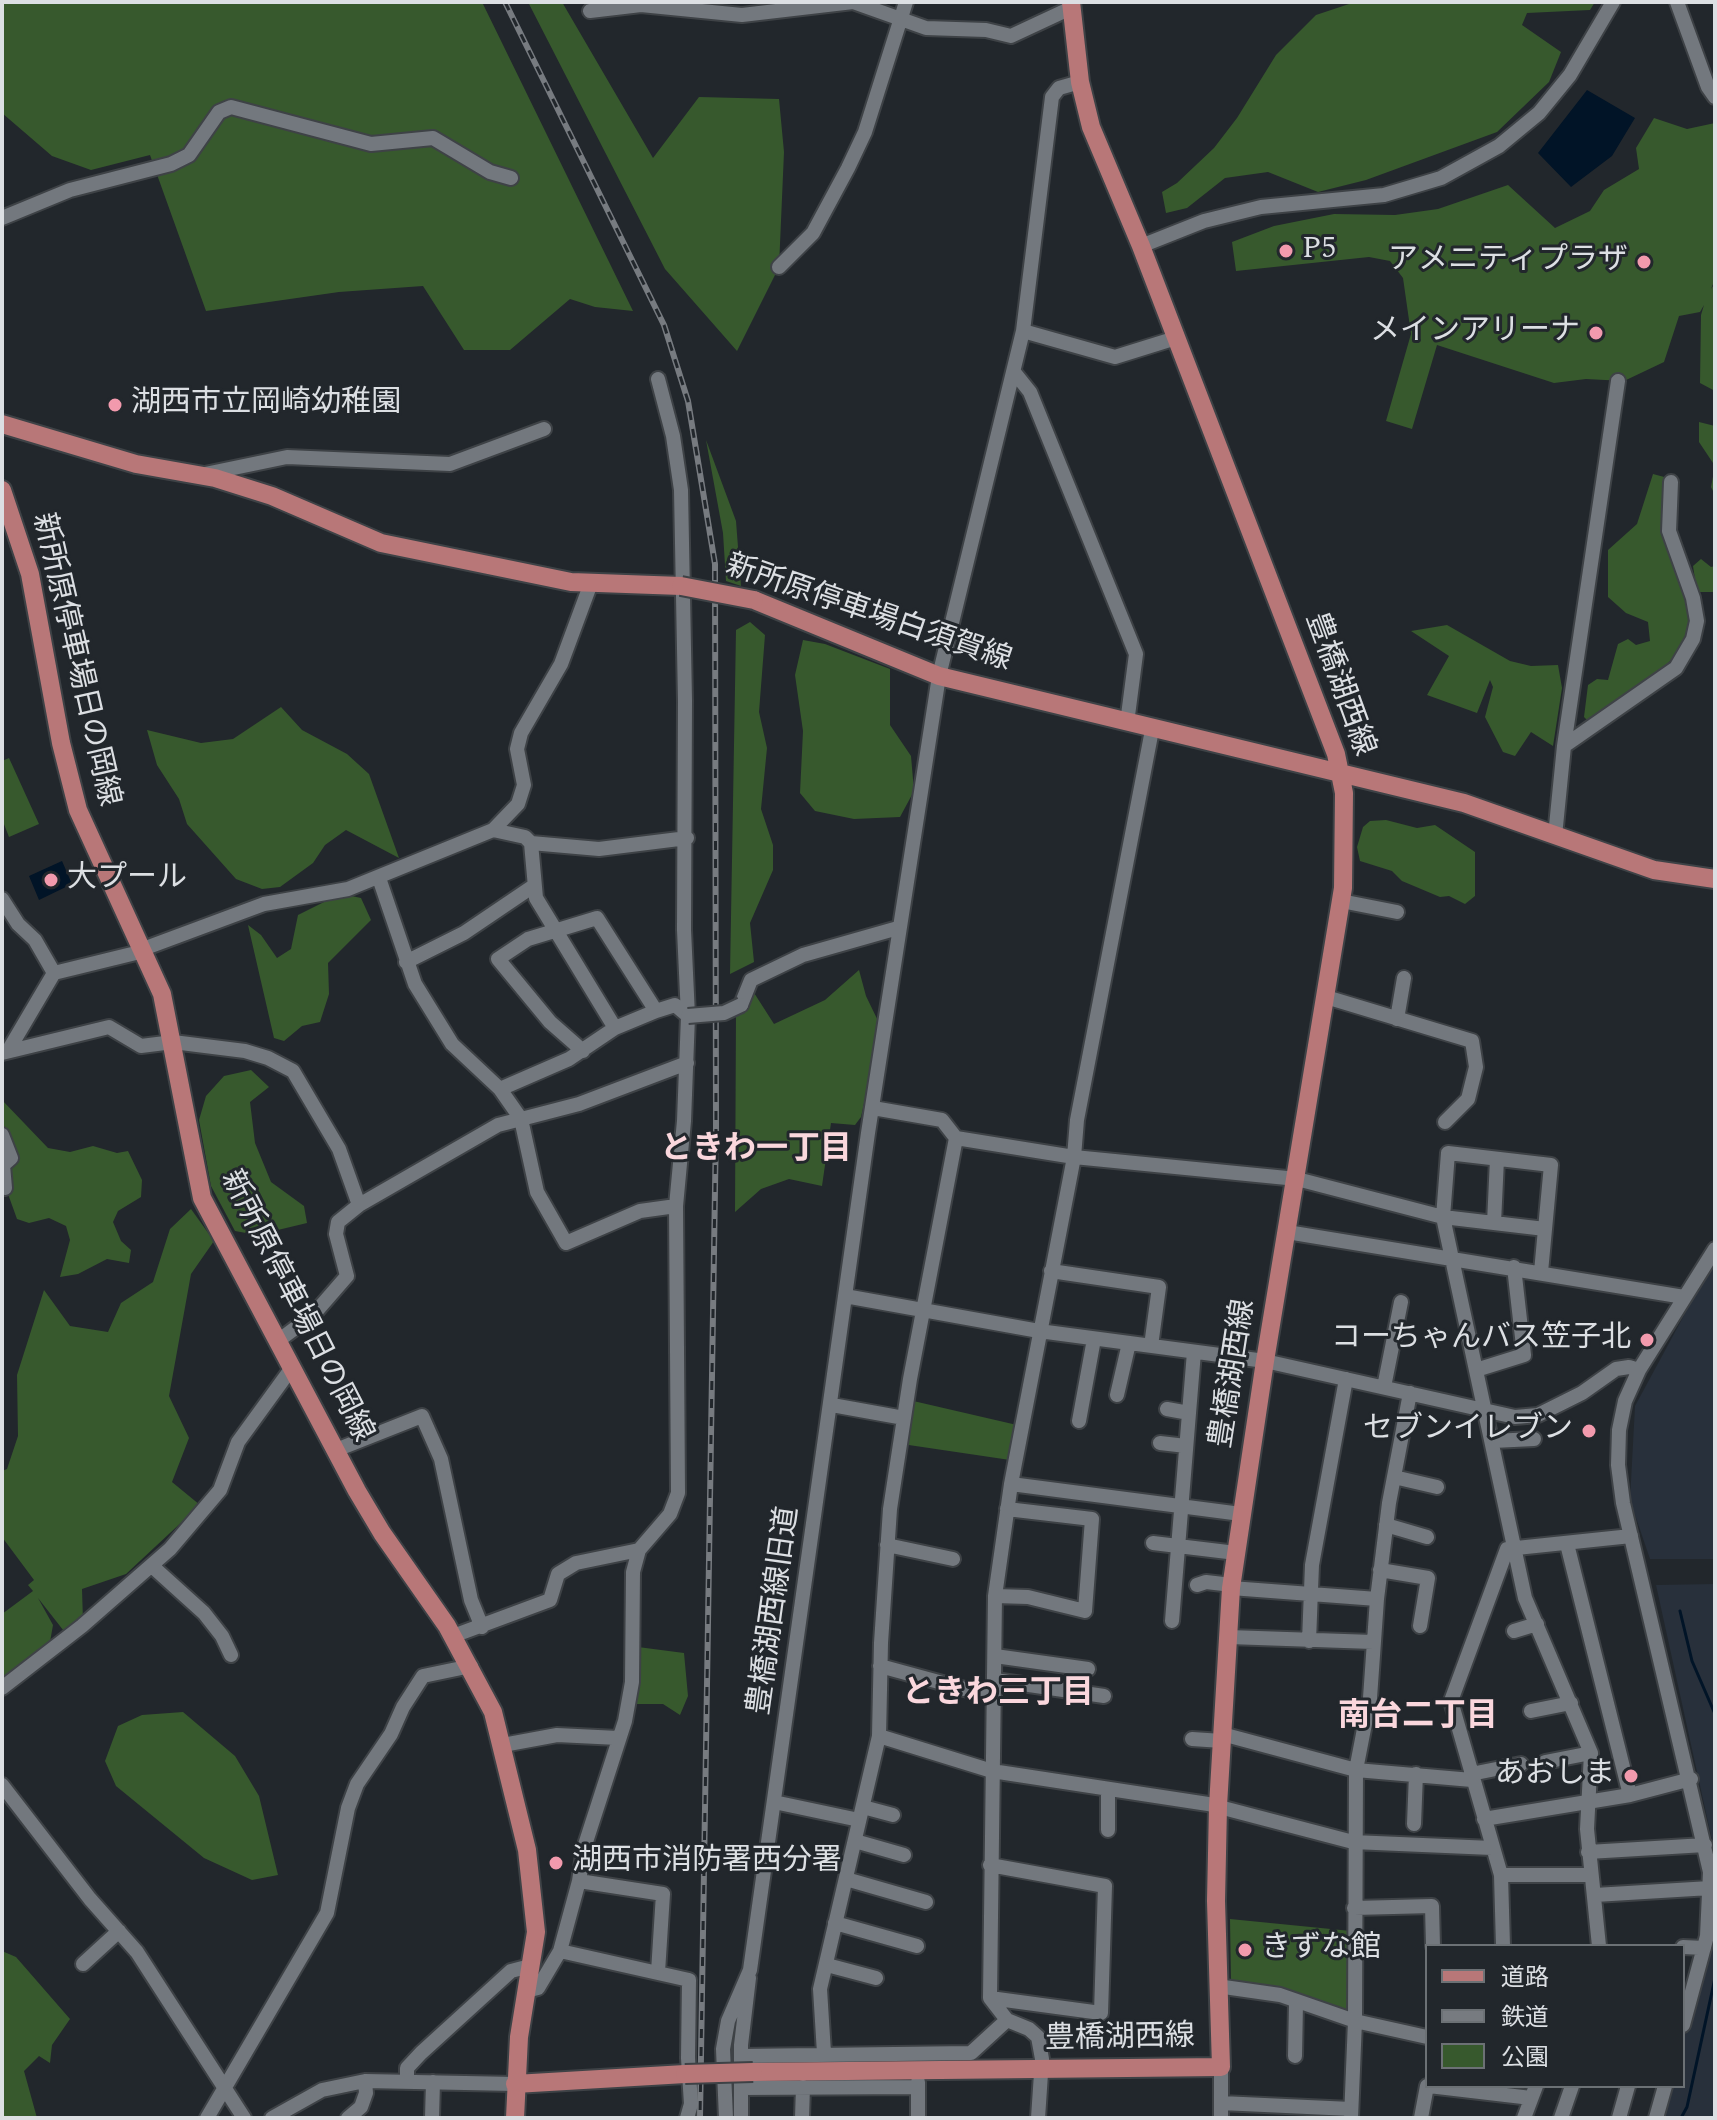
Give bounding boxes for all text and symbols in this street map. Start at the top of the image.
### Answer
place label: P5 [1302,233,1336,269]
marker: P5 [1277,242,1295,260]
place label: アメニティプラザ [1388,244,1628,280]
marker: アメニティプラザ [1635,253,1653,271]
place label: メインアリーナ [1370,315,1580,351]
marker: メインアリーナ [1587,324,1605,342]
place label: 湖西市立岡崎幼稚園 [131,387,401,423]
marker: 湖西市立岡崎幼稚園 [106,396,124,414]
street label: 新所原停車場日の岡線 [23,510,125,810]
street label: 新所原停車場白須賀線 [720,549,1016,681]
street label: 豊橋湖西線 [1295,608,1381,762]
place label: 大プール [67,862,187,898]
marker: 大プール [42,871,60,889]
district label: ときわ一丁目 [660,1133,852,1171]
street label: 新所原停車場日の岡線 [211,1165,379,1449]
street label: 豊橋湖西線 [1205,1297,1265,1451]
place label: コーちゃんバス笠子北 [1331,1322,1631,1358]
marker: コーちゃんバス笠子北 [1638,1331,1656,1349]
place label: セブンイレブン [1363,1413,1573,1449]
marker: セブンイレブン [1580,1422,1598,1440]
street label: 豊橋湖西線旧道 [744,1505,808,1717]
district label: ときわ三丁目 [902,1677,1094,1715]
district label: 南台二丁目 [1338,1700,1498,1738]
place label: あおしま [1495,1758,1615,1794]
marker: あおしま [1622,1767,1640,1785]
place label: 湖西市消防署西分署 [572,1845,842,1881]
marker: 湖西市消防署西分署 [547,1854,565,1872]
place label: きずな館 [1261,1932,1381,1968]
marker: きずな館 [1236,1941,1254,1959]
legend [1425,1944,1685,2088]
text: 道路 [1501,1960,1549,1996]
text: 鉄道 [1501,2000,1549,2036]
street label: 豊橋湖西線 [1045,2021,1195,2059]
text: 公園 [1501,2040,1549,2076]

